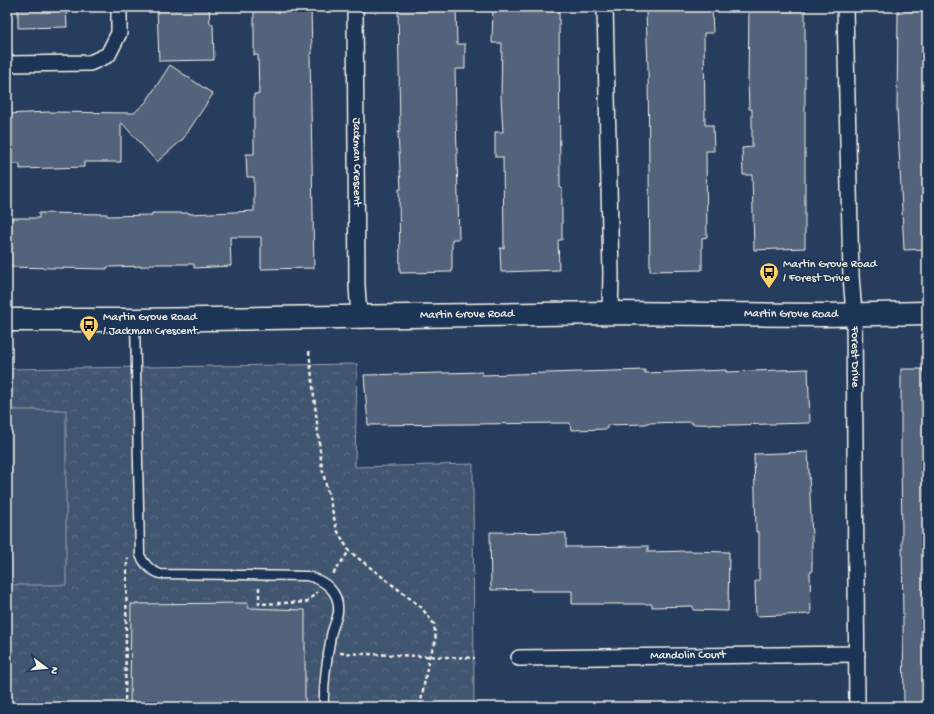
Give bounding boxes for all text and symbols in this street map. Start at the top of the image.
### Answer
street label: Jackman Crescent [349,118,363,207]
place label: Martin Grove Road / Forest Drive [783,258,878,286]
bus stop icon: Martin Grove Road / Forest Drive [758,261,780,289]
street label: Martin Grove Road [420,307,515,323]
street label: Martin Grove Road [744,307,839,322]
place label: Martin Grove Road / Jackman Crescent [103,311,198,339]
bus stop icon: Martin Grove Road / Jackman Crescent [78,314,100,342]
street label: Forest Drive [847,325,862,388]
north arrow [26,648,66,688]
street label: Mandolin Court [650,649,727,663]
text: N [47,665,60,675]

